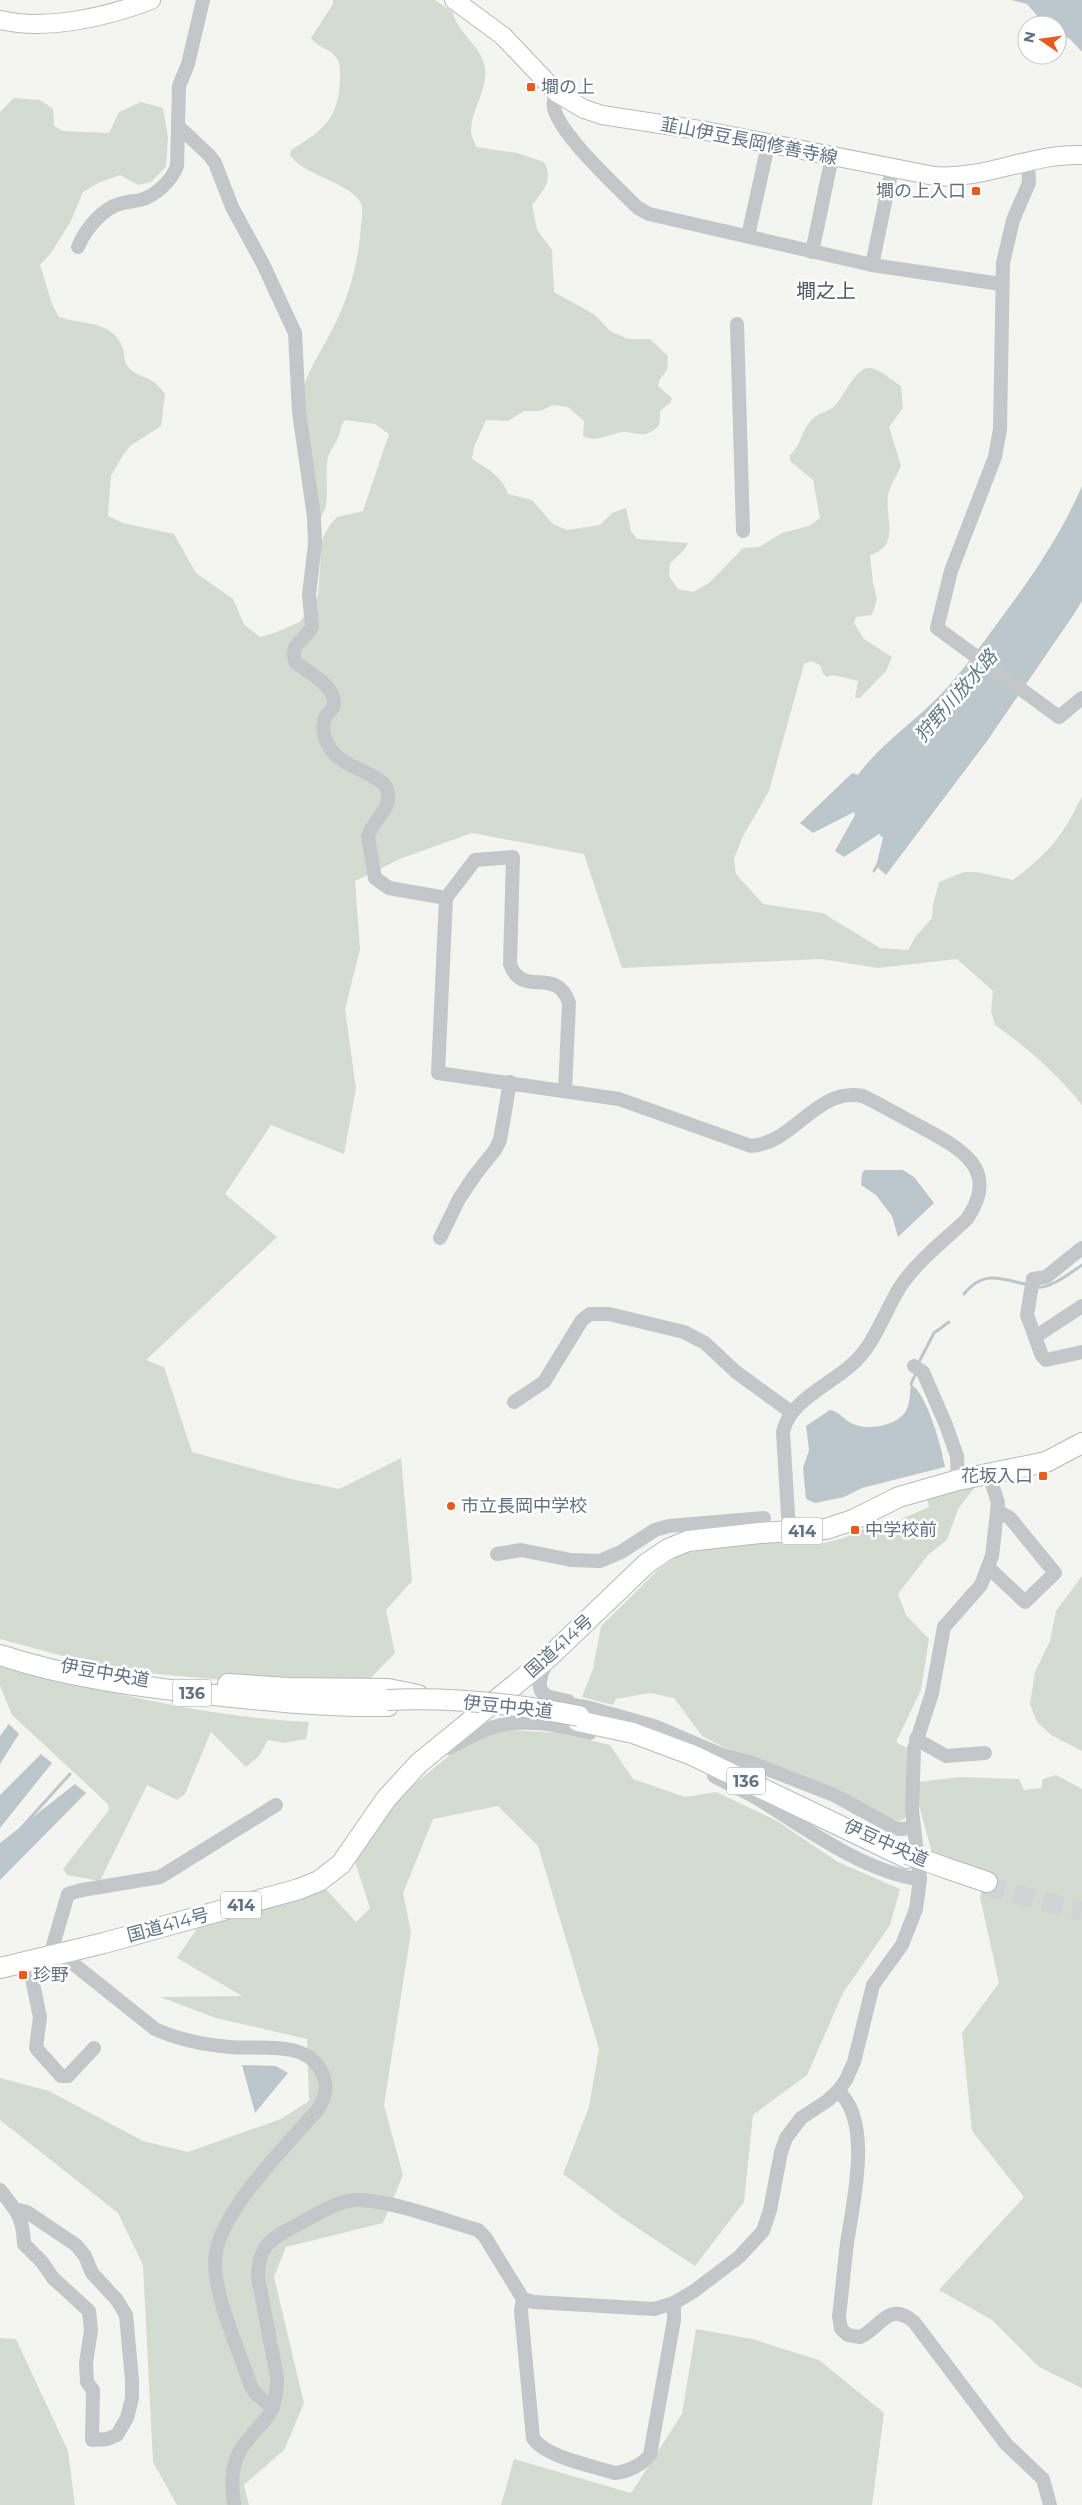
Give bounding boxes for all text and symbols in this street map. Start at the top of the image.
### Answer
north arrow [1017,15,1067,65]
text: N [1019,30,1039,45]
place label: 墹の上 [541,76,595,98]
marker: 墹の上 [525,81,537,93]
street label: 韮山伊豆長岡修善寺線 [659,113,839,169]
place label: 墹の上入口 [876,180,966,202]
marker: 墹の上入口 [970,185,982,197]
district label: 墹之上 [796,279,856,303]
water label: 狩野川放水路 [910,644,1003,747]
place label: 花坂入口 [961,1465,1033,1487]
marker: 花坂入口 [1037,1470,1049,1482]
place label: 市立長岡中学校 [461,1495,587,1517]
marker: 市立長岡中学校 [445,1500,457,1512]
road number: 414 [782,1518,822,1544]
place label: 中学校前 [865,1519,937,1541]
marker: 中学校前 [849,1524,861,1536]
street label: 国道414号 [520,1610,598,1682]
street label: 伊豆中央道 [59,1654,151,1692]
road number: 136 [173,1680,211,1706]
street label: 伊豆中央道 [462,1691,554,1723]
road number: 136 [727,1768,765,1794]
street label: 伊豆中央道 [840,1815,932,1871]
road number: 414 [221,1892,261,1918]
street label: 国道414号 [125,1904,211,1946]
place label: 珍野 [33,1964,69,1986]
marker: 珍野 [17,1969,29,1981]

